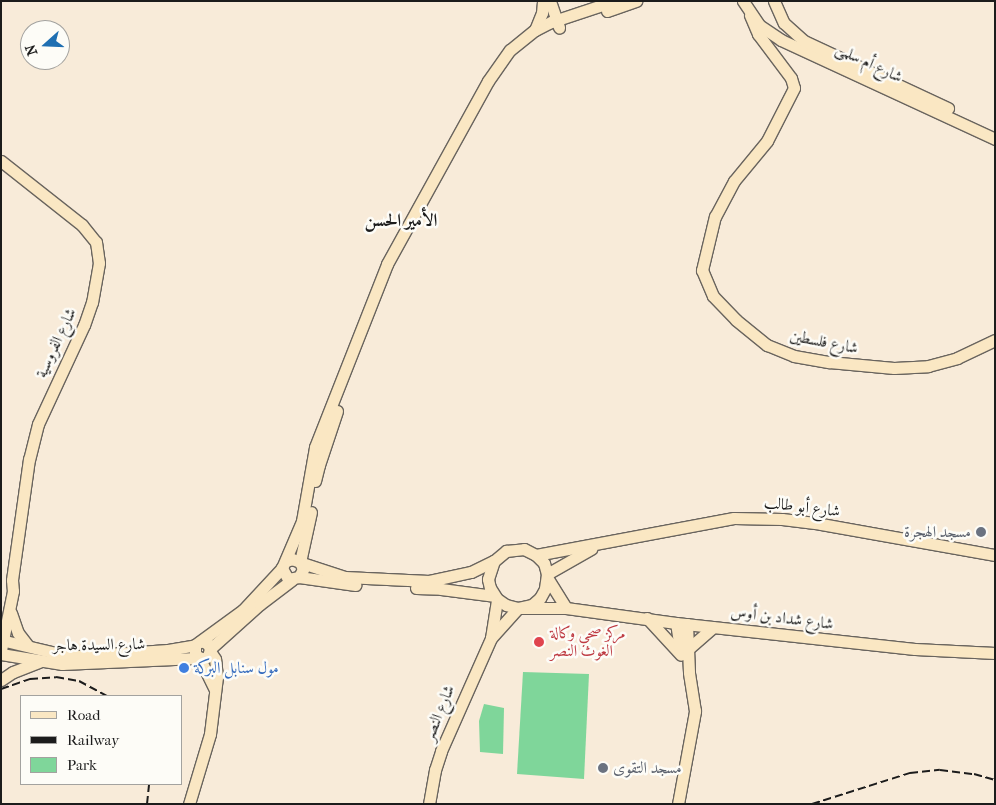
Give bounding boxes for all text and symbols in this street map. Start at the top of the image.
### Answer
north arrow [20,20,70,70]
street label: شارع أم سلمى [833,39,905,87]
text: N [22,42,41,58]
district label: الأمير الحسن [365,210,437,232]
street label: شارع الفروسية [32,305,80,381]
street label: شارع فلسطين [788,326,860,358]
street label: شارع أبو طالب [763,493,841,521]
place label: مسجد الهجرة [904,522,971,542]
marker: مسجد الهجرة [975,526,987,538]
street label: شارع شداد بن أوس [730,602,834,634]
place label: مركز صحي وكالة الغوث النصر [550,623,626,661]
street label: شارع السيدة هاجر [53,635,145,655]
marker: مركز صحي وكالة الغوث النصر [532,635,546,649]
place label: مول سنابل البركة [194,658,279,678]
marker: مول سنابل البركة [178,662,190,674]
street label: شارع النصر [419,682,459,744]
legend [20,695,182,785]
text: Road [67,706,100,724]
text: Railway [67,731,119,749]
text: Park [67,756,97,774]
place label: مسجد التقوى [613,758,682,778]
marker: مسجد التقوى [597,762,609,774]

